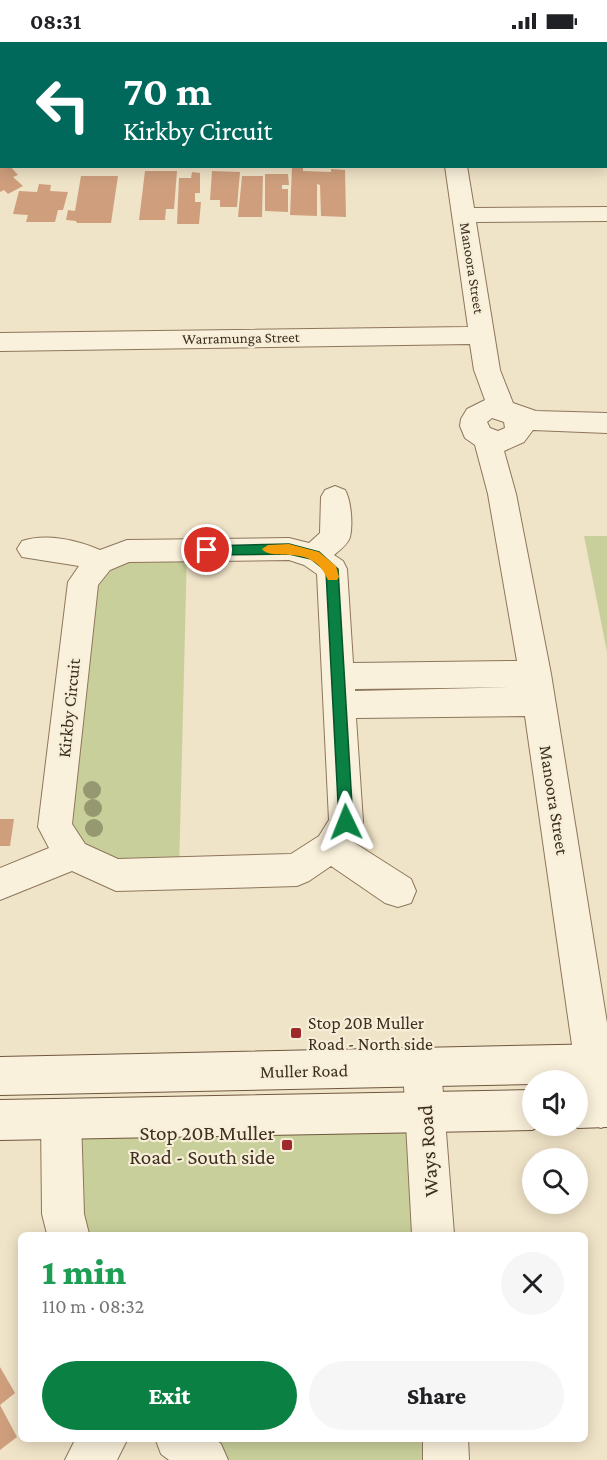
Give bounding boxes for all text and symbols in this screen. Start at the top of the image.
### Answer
text: 08:31 [30,9,81,34]
icon: left [24,66,102,144]
text: 70 m [123,67,212,114]
text: Kirkby Circuit [123,116,272,146]
street label: Manoora Street [457,221,487,316]
street label: Warramunga Street [182,329,301,348]
pin [181,524,232,575]
icon: arrive [190,533,223,566]
street label: Kirkby Circuit [54,656,84,759]
street label: Manoora Street [535,744,573,857]
position arrow [314,790,378,854]
place label: Stop 20B Muller Road - North side [308,1013,433,1054]
marker: Stop 20B Muller Road - North side [289,1026,303,1040]
street label: Muller Road [260,1060,349,1082]
map controls [522,1070,588,1214]
button: sound [522,1070,588,1136]
street label: Ways Road [413,1104,443,1198]
place label: Stop 20B Muller Road - South side [129,1121,276,1169]
marker: Stop 20B Muller Road - South side [280,1138,294,1152]
button: search [522,1148,588,1214]
text: 1 min [42,1252,126,1292]
button: close [501,1252,564,1315]
text: 110 m · 08:32 [42,1295,144,1317]
button: Exit [42,1361,297,1430]
button: Share [309,1361,564,1430]

